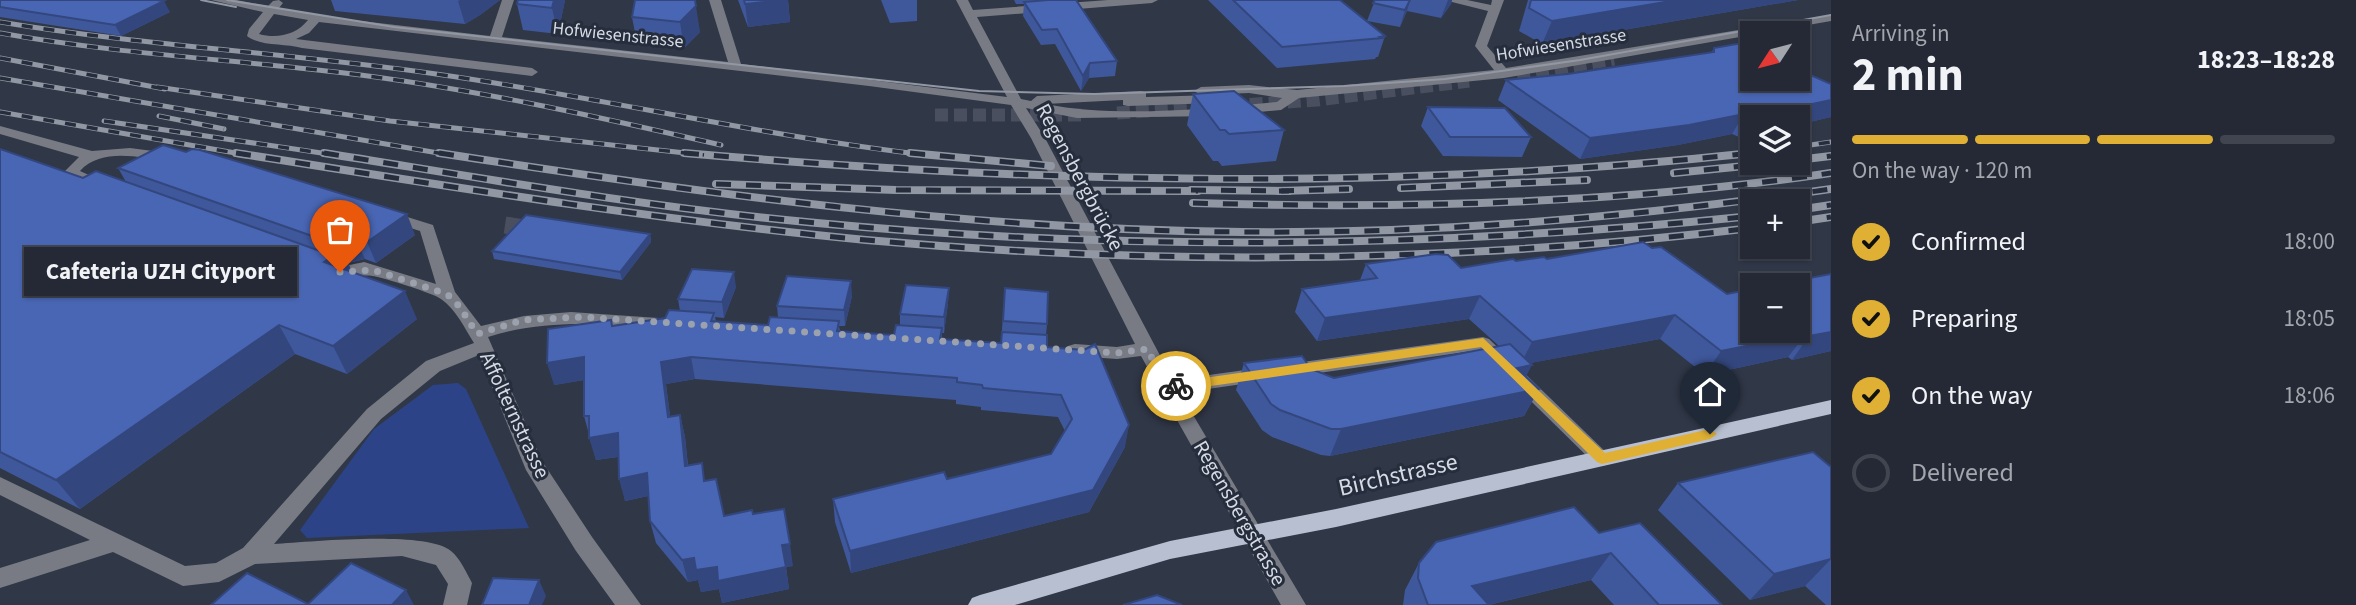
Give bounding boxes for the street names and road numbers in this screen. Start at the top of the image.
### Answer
street label: Hofwiesenstrasse [551,16,685,54]
street label: Hofwiesenstrasse [1494,22,1628,68]
street label: Regensbergbrücke [1029,98,1131,256]
street label: Affolternstrasse [473,347,557,483]
street label: Regensbergstrasse [1186,435,1294,591]
street label: Birchstrasse [1335,444,1461,506]

